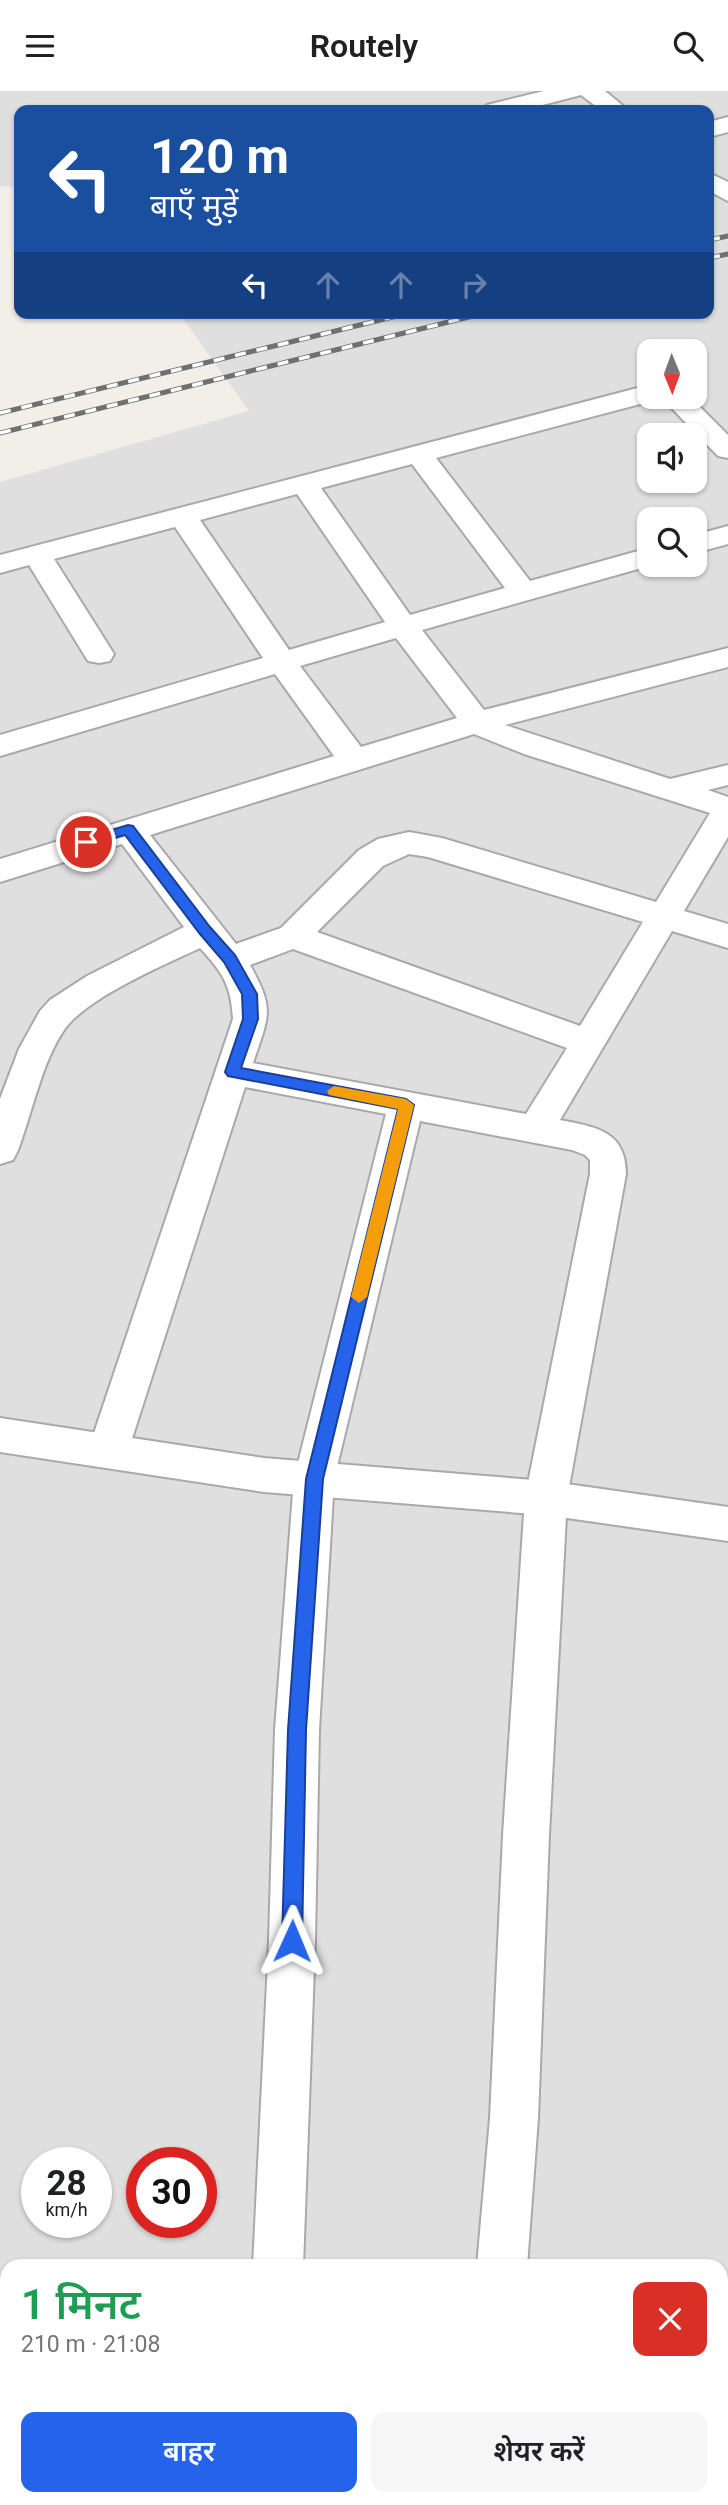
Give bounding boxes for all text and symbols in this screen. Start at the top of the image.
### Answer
icon: menu [21,27,59,65]
text: Routely [310,27,418,65]
icon: search [669,27,707,65]
text: 120 m [150,128,289,185]
icon: left [35,133,126,224]
text: बाएँ मुड़ें [150,187,238,225]
icon: left [236,266,274,304]
icon: ahead [309,266,347,304]
icon: ahead [382,266,420,304]
icon: right [455,266,493,304]
north arrow [637,339,707,409]
map controls [637,339,707,577]
button: sound [637,423,707,493]
button: search [637,507,707,577]
pin [56,812,116,872]
icon: arrive [67,823,105,861]
position arrow [255,1904,329,1978]
speed limit sign: 30 [126,2147,217,2238]
text: 28 [46,2163,87,2204]
text: km/h [45,2199,88,2220]
text: 1 मिनट [21,2280,141,2329]
button: close [633,2282,707,2356]
text: 210 m · 21:08 [21,2331,160,2358]
button: बाहर [21,2412,357,2492]
button: शेयर करें [371,2412,707,2492]

